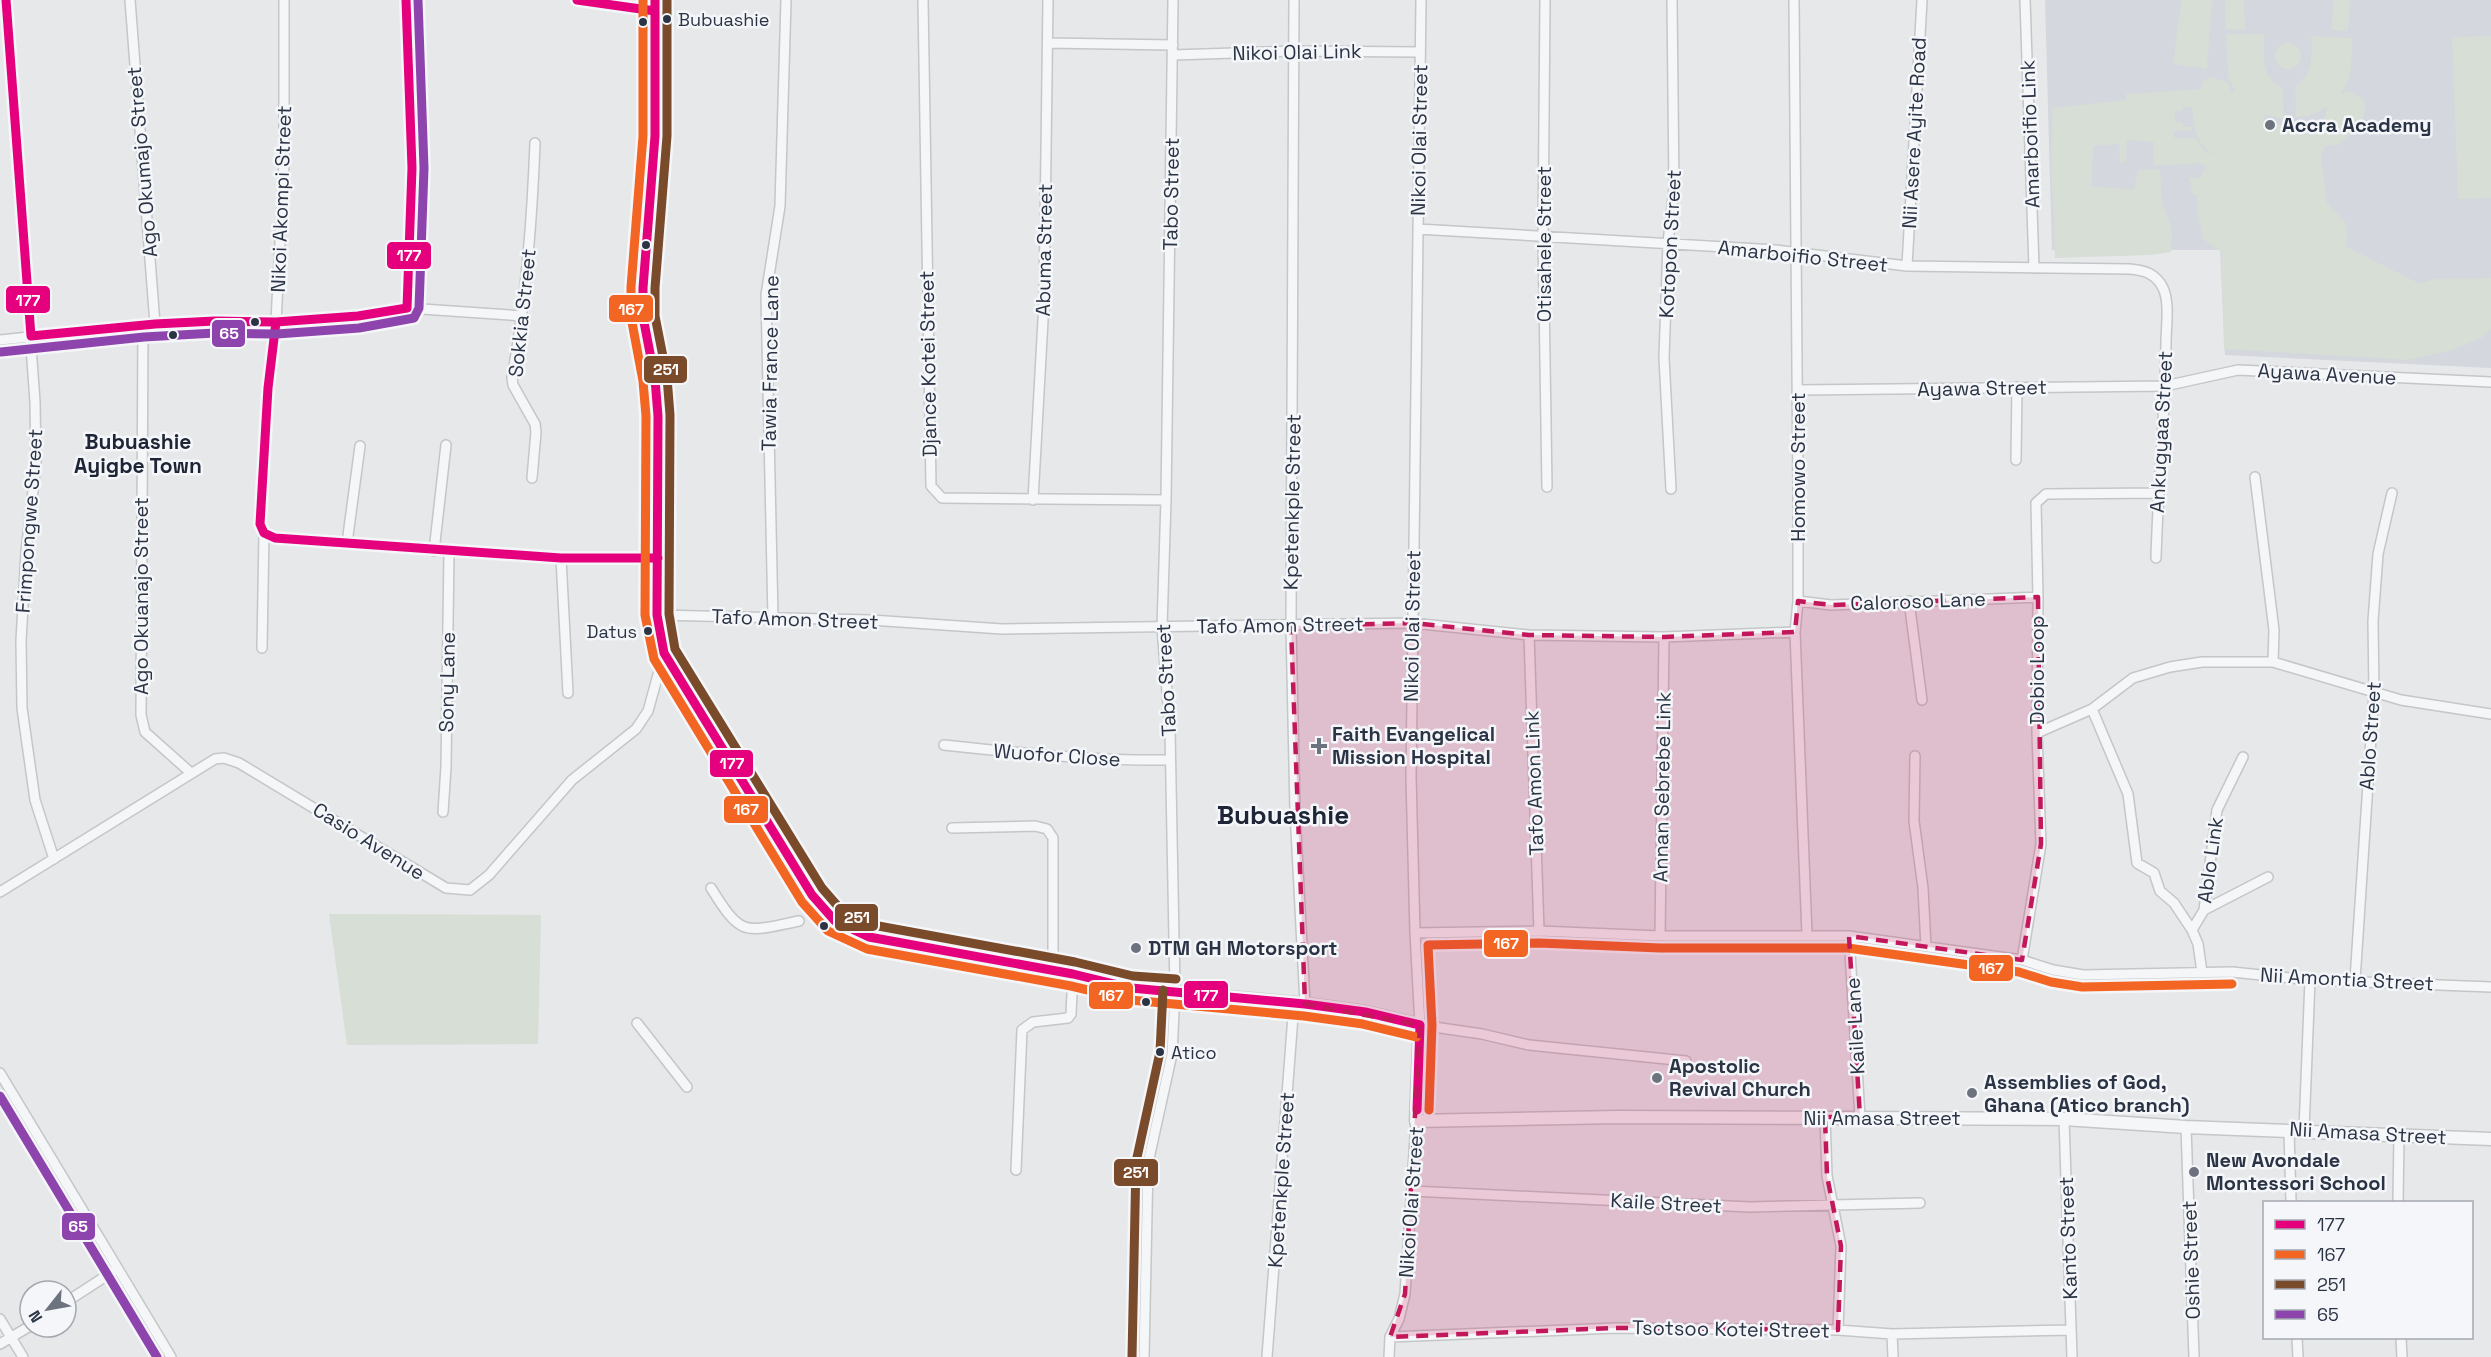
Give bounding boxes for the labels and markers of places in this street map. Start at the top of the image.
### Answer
place label: Bubuashie [678,8,769,31]
marker: Bubuashie [661,13,673,25]
unlabelled marker [637,16,649,28]
place label: Accra Academy [2282,112,2432,138]
marker: Accra Academy [2263,118,2277,132]
unlabelled marker [640,239,652,251]
unlabelled marker [249,316,261,328]
unlabelled marker [167,329,179,341]
place label: Datus [587,620,637,643]
marker: Datus [642,625,654,637]
place label: Faith Evangelical Mission Hospital [1332,721,1495,770]
marker: Faith Evangelical Mission Hospital [1310,737,1328,755]
unlabelled marker [818,920,830,932]
place label: DTM GH Motorsport [1148,935,1337,961]
marker: DTM GH Motorsport [1129,941,1143,955]
unlabelled marker [1140,996,1152,1008]
place label: Atico [1171,1041,1217,1064]
marker: Atico [1154,1046,1166,1058]
place label: Apostolic Revival Church [1669,1053,1811,1102]
place label: Assemblies of God, Ghana (Atico branch) [1984,1069,2189,1118]
marker: Apostolic Revival Church [1650,1071,1664,1085]
marker: Assemblies of God, Ghana (Atico branch) [1965,1086,1979,1100]
place label: New Avondale Montessori School [2206,1147,2386,1196]
marker: New Avondale Montessori School [2187,1165,2201,1179]

